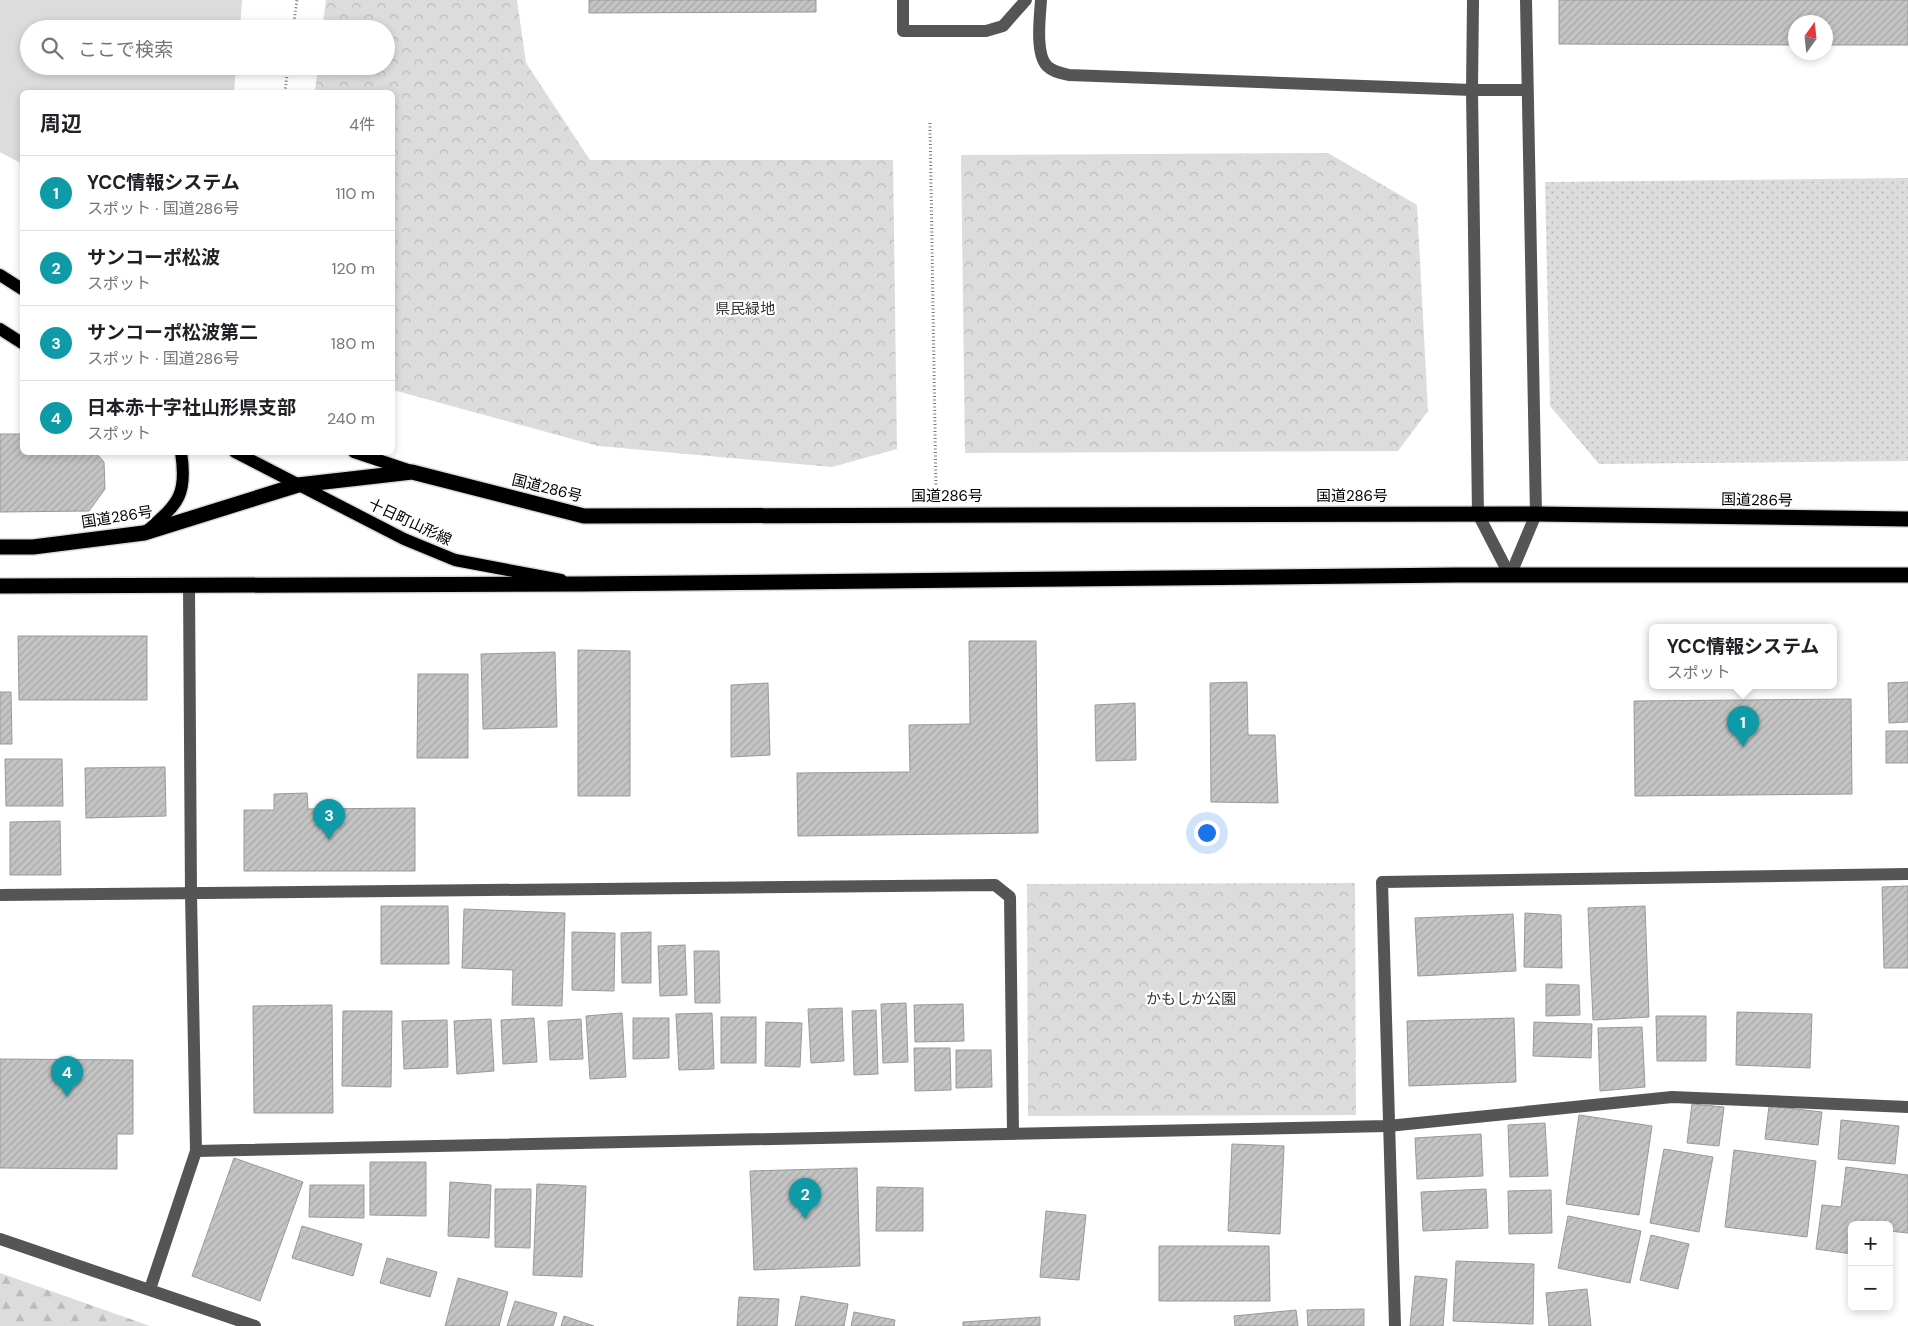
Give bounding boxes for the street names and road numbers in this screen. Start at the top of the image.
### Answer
street label: 国道286号 [510,470,584,506]
street label: 国道286号 [911,486,983,506]
street label: 国道286号 [1316,486,1388,506]
street label: 国道286号 [1721,489,1793,511]
street label: 十日町山形線 [365,494,455,550]
street label: 国道286号 [80,501,154,533]

